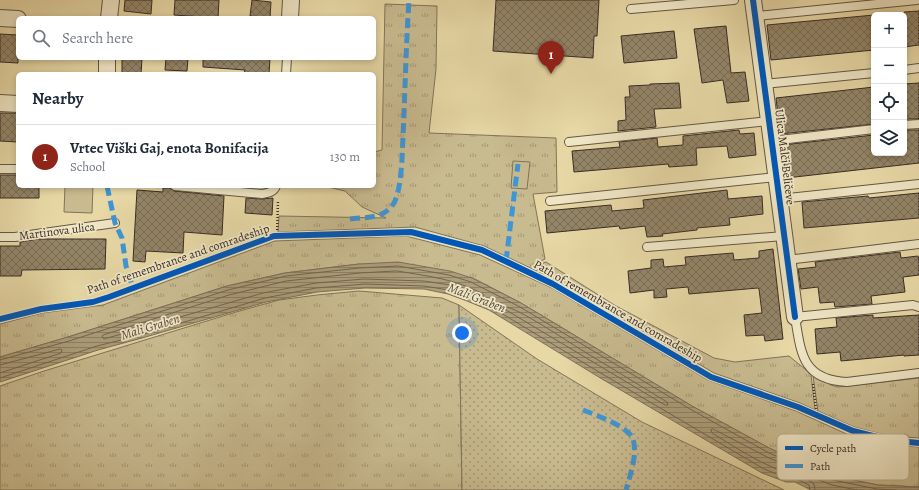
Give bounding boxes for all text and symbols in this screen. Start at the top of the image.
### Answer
map controls [871,12,907,156]
button: + [871,12,907,48]
search box [16,16,376,60]
icon: search [30,27,52,49]
text: Search here [62,28,133,48]
pin: 1 [538,41,564,74]
button: − [871,48,907,84]
button: locate [871,84,907,120]
text: Nearby [32,87,83,110]
street label: Ulica Malči Beličeve [771,108,799,206]
button: layers [871,120,907,156]
text: Vrtec Viški Gaj, enota Bonifacija [70,138,269,158]
text: 1 [43,148,47,165]
text: 130 m [330,148,360,165]
text: School [70,158,105,175]
street label: Martinova ulica [18,218,96,244]
street label: Path of remembrance and comradeship [84,220,272,298]
street label: Path of remembrance and comradeship [531,256,705,366]
water label: Mali Graben [445,279,508,316]
water label: Mali Graben [119,309,182,343]
your location [452,323,472,343]
legend [777,434,909,480]
text: Cycle path [810,441,857,456]
text: Path [810,459,831,474]

